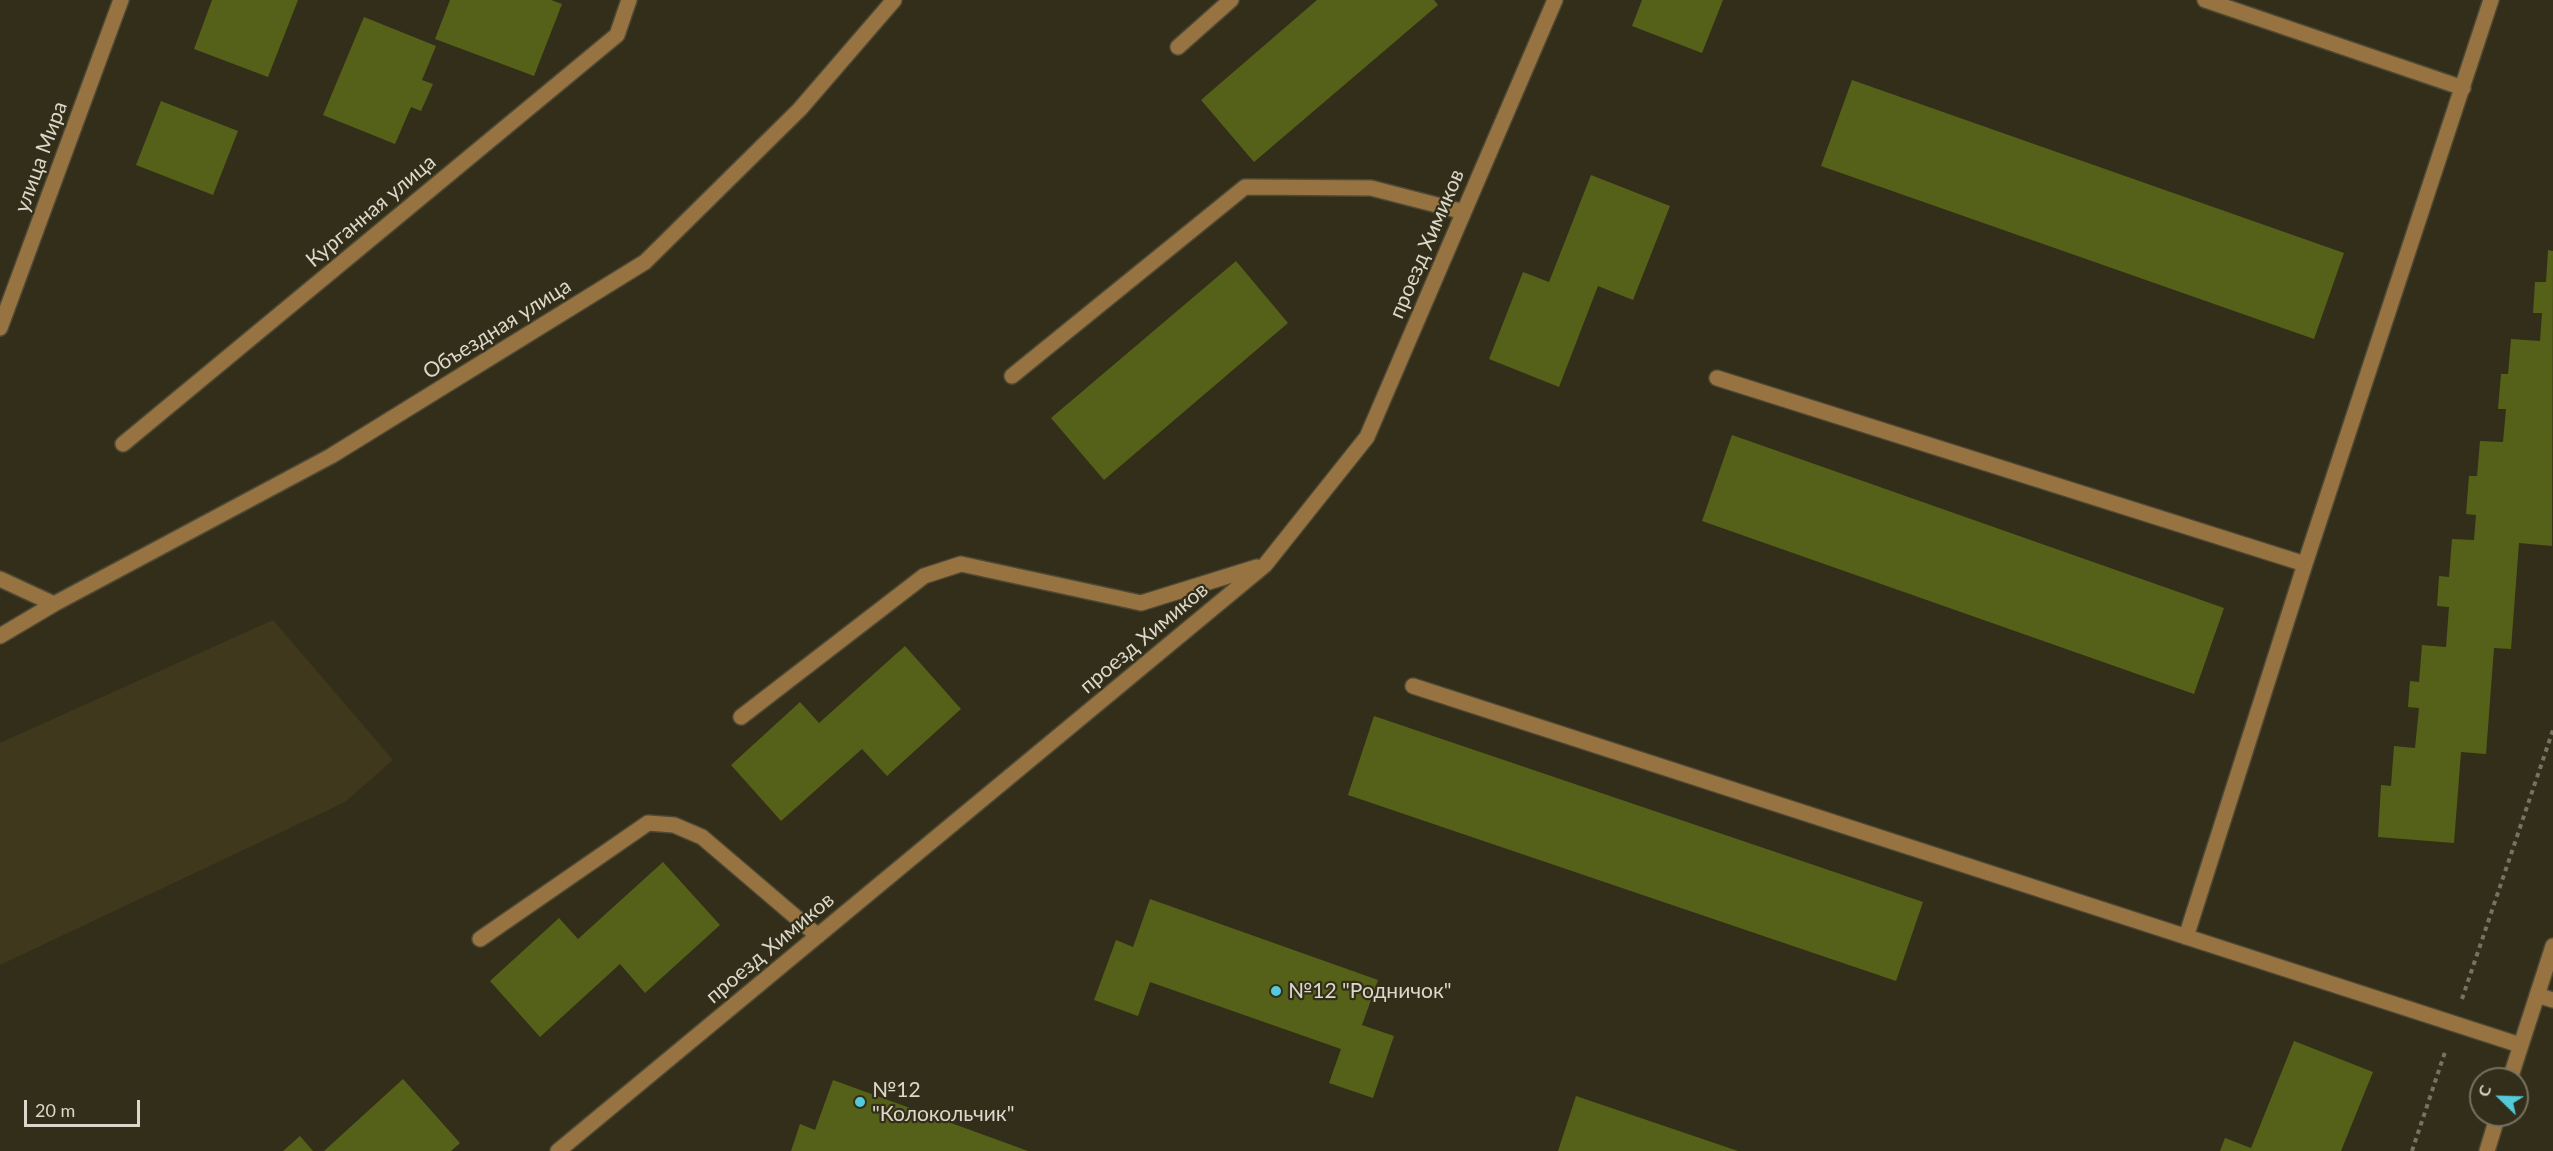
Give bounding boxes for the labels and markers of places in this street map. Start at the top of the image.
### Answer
place label: №12 "Родничок" [1288,978,1452,1004]
marker: №12 "Родничок" [1269,984,1283,998]
place label: №12 "Колокольчик" [872,1077,1014,1127]
marker: №12 "Колокольчик" [853,1095,867,1109]

